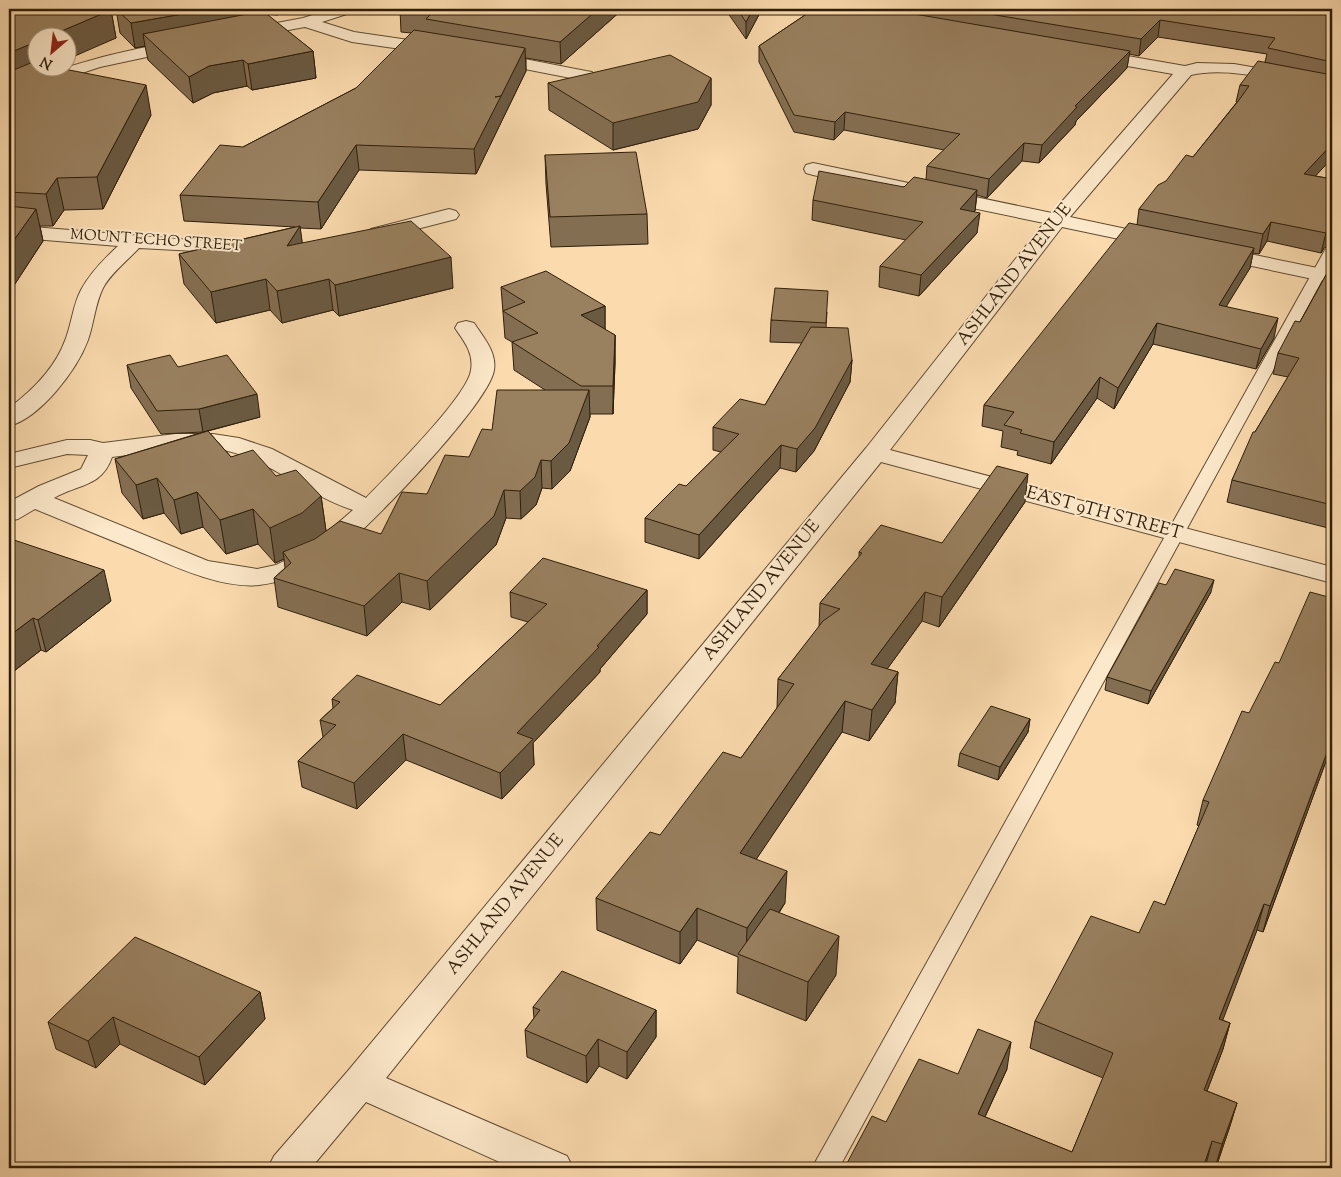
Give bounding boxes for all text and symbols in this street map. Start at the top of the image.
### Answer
north arrow [28,28,78,78]
text: N [37,50,56,73]
street label: ASHLAND AVENUE [951,198,1079,352]
street label: MOUNT ECHO STREET [69,225,243,258]
street label: EAST 9TH STREET [1023,481,1185,547]
street label: ASHLAND AVENUE [697,515,827,667]
street label: ASHLAND AVENUE [441,829,571,981]

